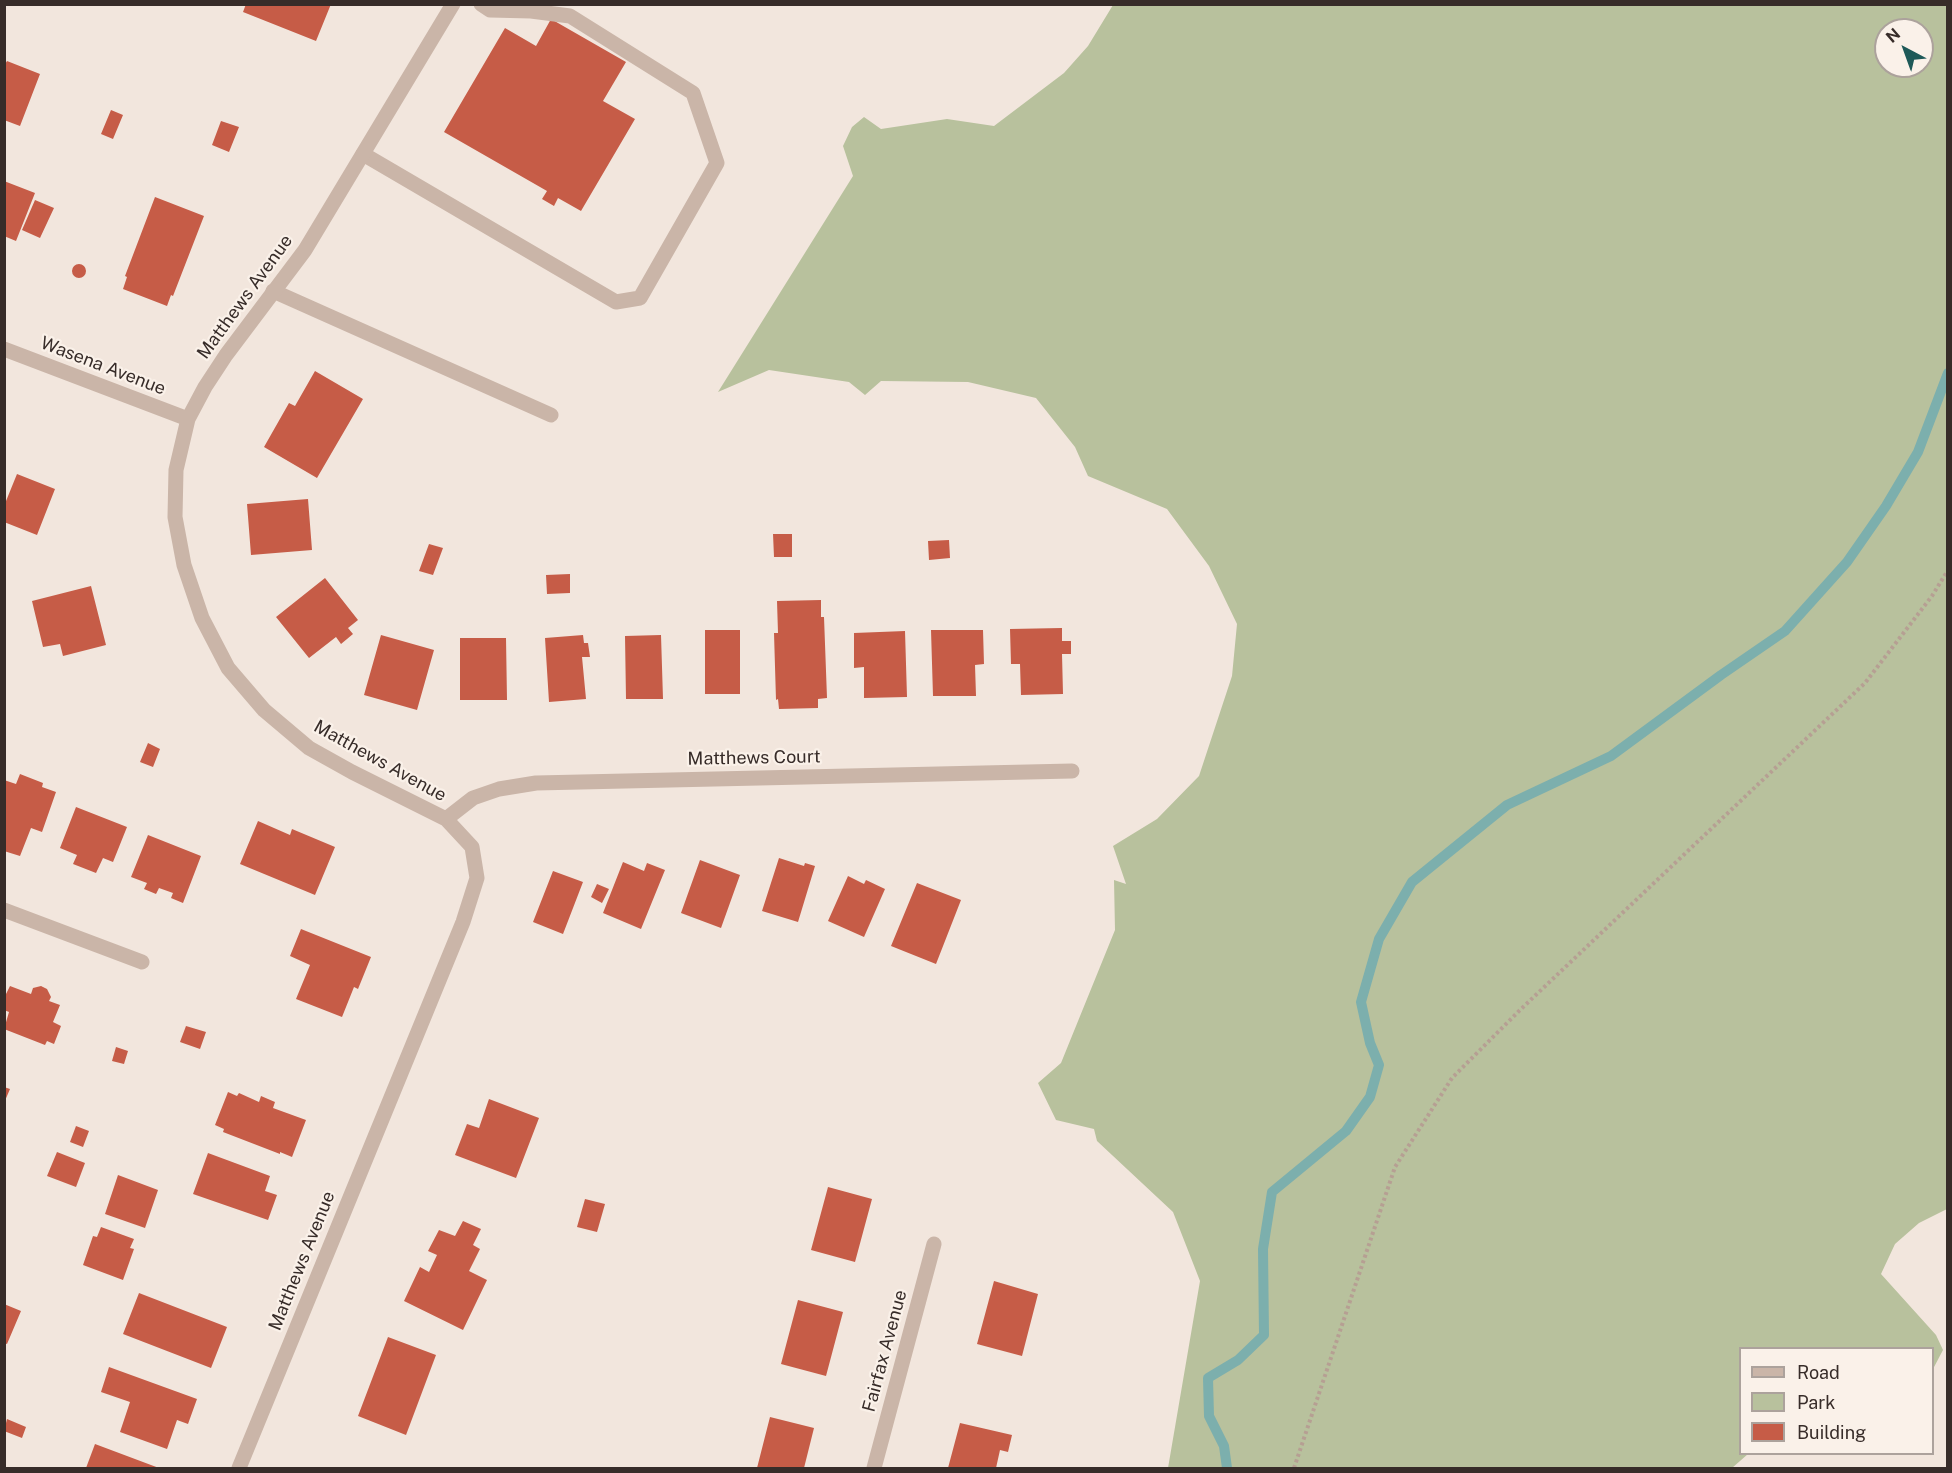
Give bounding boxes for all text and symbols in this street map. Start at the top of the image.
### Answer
north arrow [1874,18,1934,78]
text: N [1882,24,1904,47]
street label: Matthews Avenue [193,231,297,363]
street label: Wasena Avenue [37,332,169,400]
street label: Matthews Avenue [310,716,450,806]
street label: Matthews Court [687,746,821,770]
street label: Matthews Avenue [264,1188,340,1334]
street label: Fairfax Avenue [858,1288,912,1414]
legend [1739,1347,1934,1455]
text: Road [1797,1362,1840,1383]
text: Park [1797,1392,1835,1413]
text: Building [1797,1422,1866,1443]

